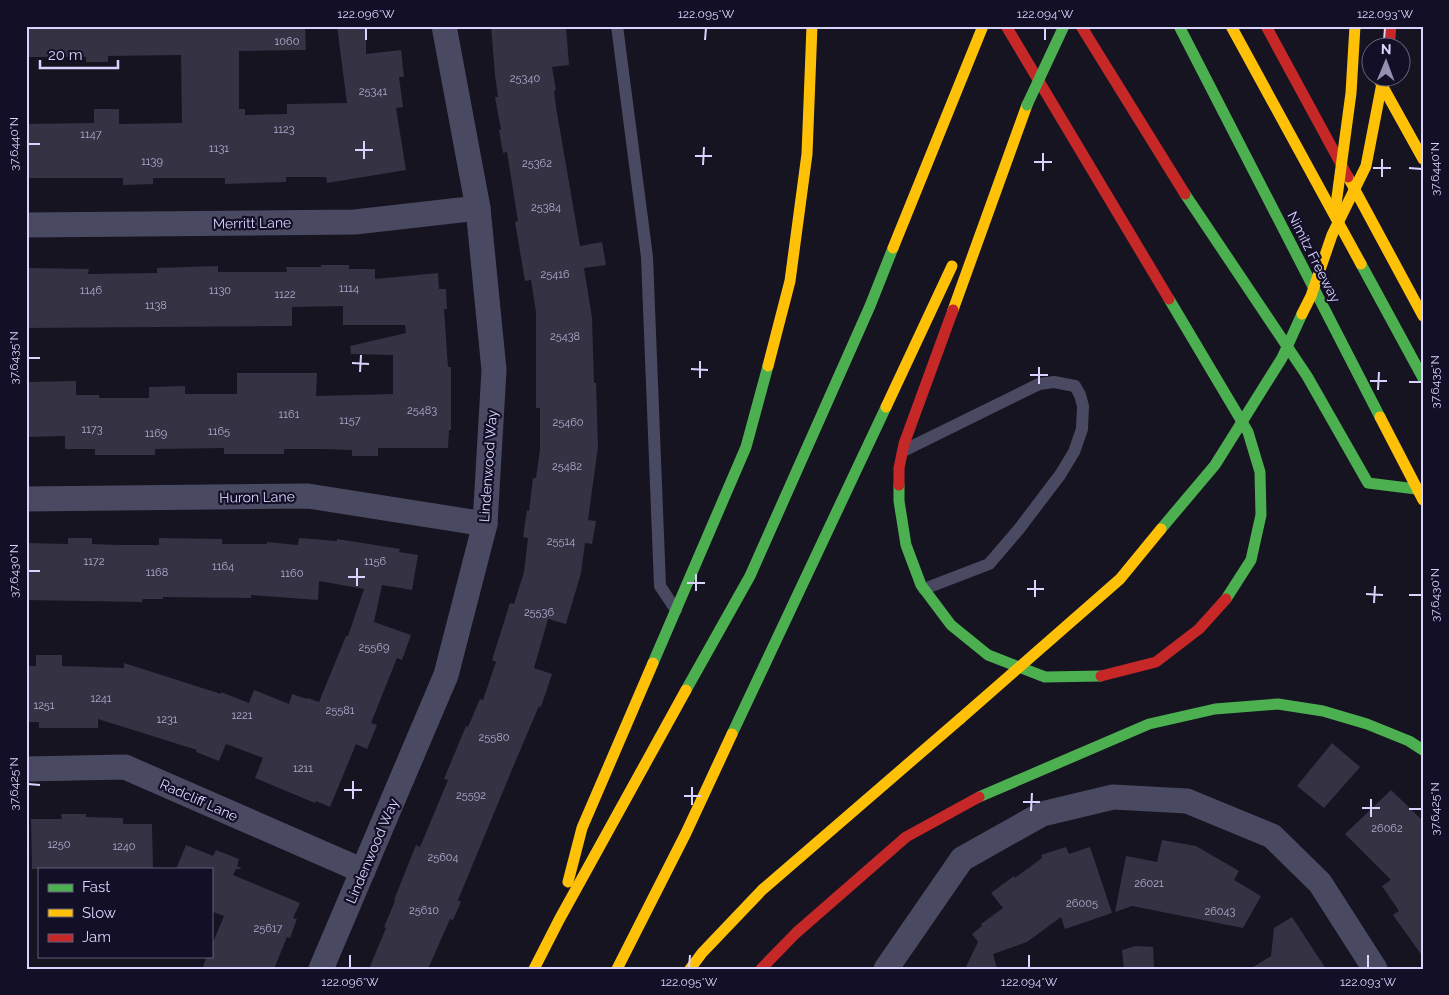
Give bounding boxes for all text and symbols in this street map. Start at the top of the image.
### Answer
text: 122.096°W [337,7,395,21]
text: 122.095°W [678,7,735,21]
text: 122.094°W [1017,7,1074,21]
text: 122.093°W [1357,7,1414,21]
house number: 1060 [275,35,300,48]
scale bar [40,38,118,70]
north arrow [1362,38,1412,88]
text: N [1381,41,1392,57]
text: 20 m [48,46,83,64]
house number: 25340 [510,72,540,85]
house number: 25341 [359,85,387,98]
text: 37.6440°N [7,117,21,171]
house number: 1123 [273,123,295,136]
house number: 1147 [80,128,102,141]
house number: 1131 [209,142,229,155]
text: 37.6440°N [1428,142,1442,196]
house number: 1139 [141,155,163,168]
house number: 25362 [522,157,552,170]
house number: 25384 [531,201,561,214]
street label: Nimitz Freeway [1284,209,1344,305]
street label: Merritt Lane [213,214,291,232]
house number: 25416 [540,268,570,281]
house number: 1114 [339,282,359,295]
house number: 1146 [80,284,102,297]
house number: 1130 [209,284,231,297]
house number: 1122 [275,288,296,301]
house number: 1138 [145,299,167,312]
house number: 25438 [550,330,580,343]
text: 37.6435°N [7,331,21,385]
text: 37.6435°N [1428,355,1442,409]
house number: 25483 [407,404,437,417]
house number: 1161 [279,408,300,421]
street label: Lindenwood Way [476,409,500,523]
house number: 1157 [339,414,361,427]
house number: 25460 [552,416,584,429]
house number: 1173 [81,423,103,436]
house number: 1165 [208,425,230,438]
house number: 1169 [145,427,167,440]
house number: 25482 [552,460,582,473]
street label: Huron Lane [219,488,295,506]
house number: 25514 [547,535,575,548]
text: 37.6430°N [7,544,21,598]
house number: 1172 [84,555,105,568]
house number: 1156 [364,555,386,568]
house number: 1164 [212,560,234,573]
house number: 1168 [146,566,168,579]
house number: 1160 [281,567,304,580]
text: 37.6430°N [1428,568,1442,622]
house number: 25536 [524,606,554,619]
house number: 25569 [359,641,389,654]
house number: 1241 [90,692,112,705]
house number: 1251 [33,699,55,712]
house number: 25581 [326,704,355,717]
house number: 1221 [232,709,253,722]
house number: 1231 [156,713,178,726]
house number: 25580 [479,731,510,744]
text: 37.6425°N [7,757,21,811]
house number: 1211 [293,762,313,775]
street label: Radcliff Lane [158,776,240,824]
text: 37.6425°N [1428,782,1442,836]
house number: 25592 [456,789,486,802]
street label: Lindenwood Way [343,796,402,906]
house number: 26062 [1371,822,1403,835]
house number: 1250 [47,838,71,851]
house number: 1240 [112,840,136,853]
house number: 25604 [427,851,459,864]
legend [38,868,212,958]
house number: 26021 [1134,877,1164,890]
text: Fast [82,878,110,896]
house number: 26005 [1066,897,1098,910]
text: Slow [82,904,116,922]
house number: 25610 [409,904,439,917]
house number: 26043 [1205,905,1236,918]
house number: 25617 [254,922,283,935]
text: Jam [82,928,111,946]
text: 122.096°W [321,975,379,989]
text: 122.095°W [661,975,718,989]
text: 122.094°W [1001,975,1058,989]
text: 122.093°W [1340,975,1397,989]

